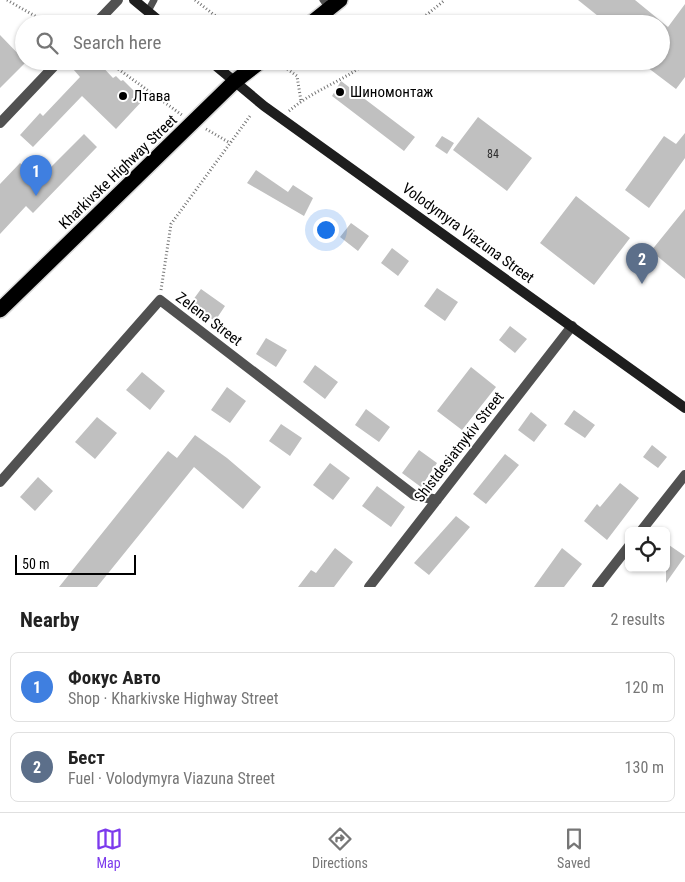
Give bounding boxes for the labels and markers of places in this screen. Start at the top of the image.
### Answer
place label: Шиномонтаж [350,83,433,101]
marker: Шиномонтаж [334,86,346,98]
place label: Лтава [133,87,170,105]
marker: Лтава [117,90,129,102]
pin: 1 [20,155,52,196]
pin: 2 [626,243,658,284]

